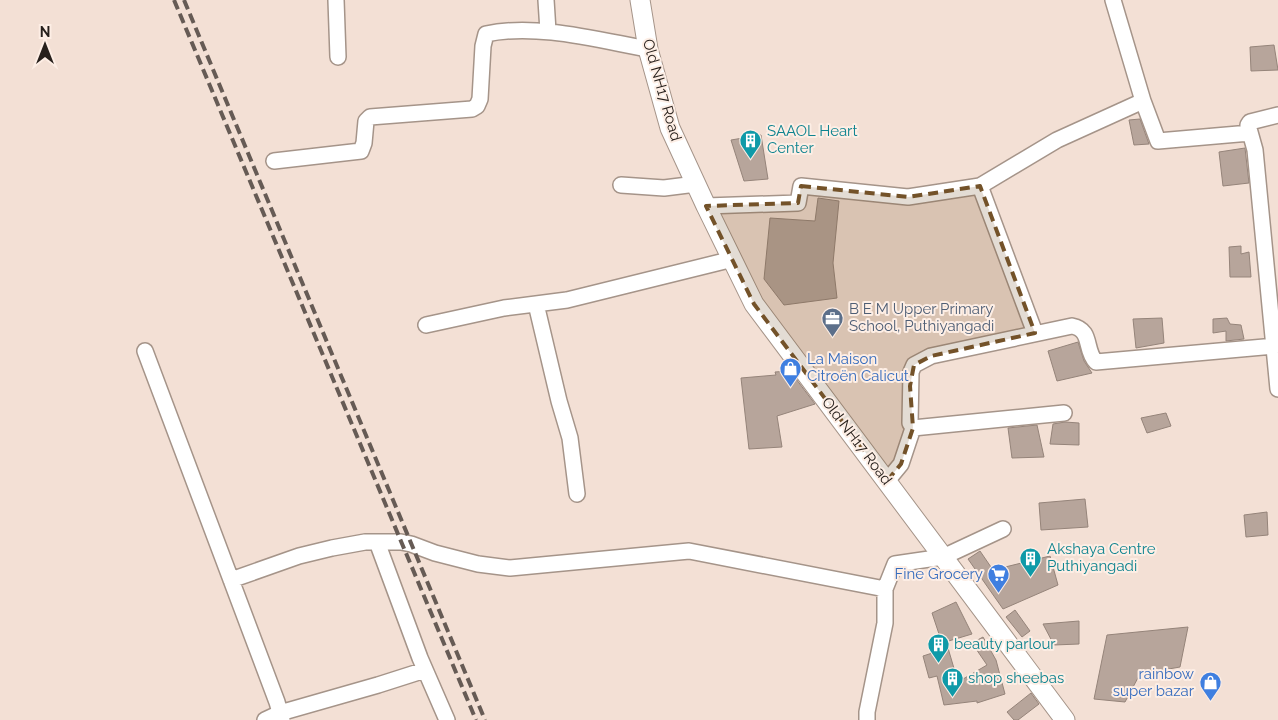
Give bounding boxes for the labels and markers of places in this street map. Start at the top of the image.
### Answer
place label: SAAOL Heart Center [767,122,857,157]
building icon: SAAOL Heart Center [739,128,763,159]
place label: B E M Upper Primary School, Puthiyangadi [849,300,994,335]
office icon: B E M Upper Primary School, Puthiyangadi [821,306,845,337]
place label: La Maison Citroën Calicut [807,350,909,385]
shop icon: La Maison Citroën Calicut [779,356,803,387]
place label: Akshaya Centre Puthiyangadi [1047,540,1156,575]
building icon: Akshaya Centre Puthiyangadi [1019,546,1043,577]
supermarket icon: Fine Grocery [987,562,1011,593]
place label: Fine Grocery [894,565,983,583]
building icon: beauty parlour [926,632,950,663]
place label: beauty parlour [954,635,1056,653]
place label: rainbow super bazar [1113,665,1195,700]
building icon: shop sheebas [940,666,964,697]
place label: shop sheebas [968,669,1064,687]
shop icon: rainbow super bazar [1198,671,1222,702]

